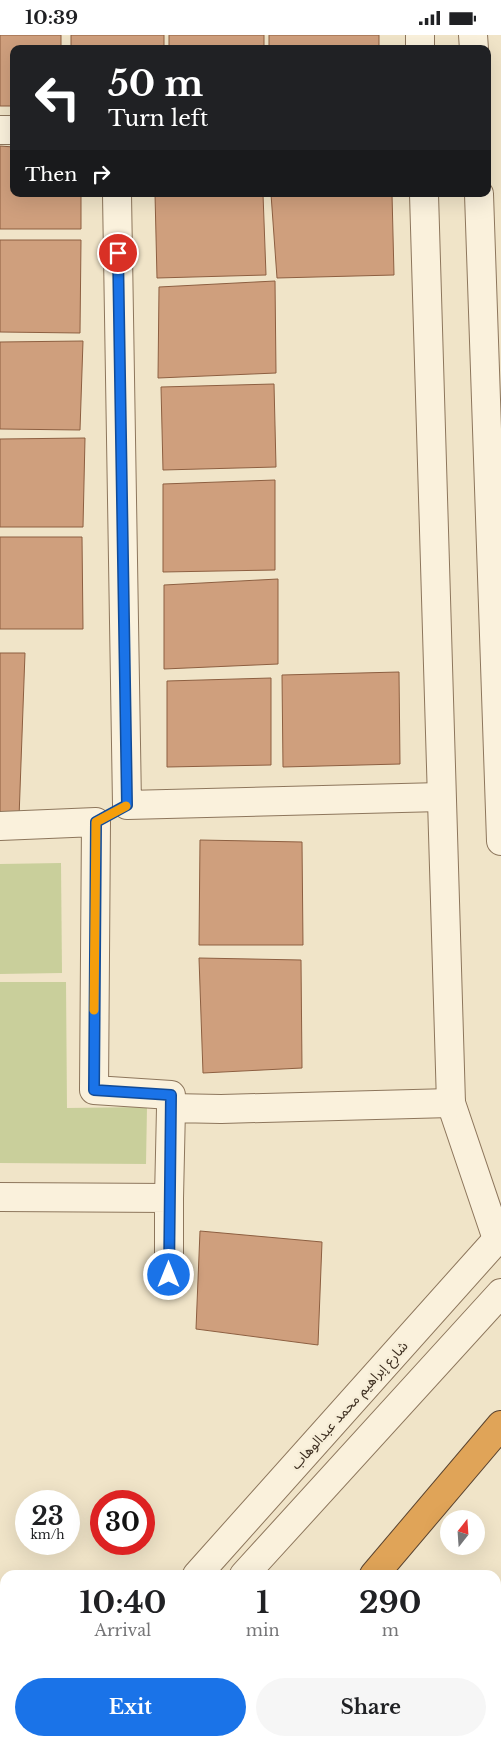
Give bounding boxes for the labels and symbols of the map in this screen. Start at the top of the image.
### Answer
pin [97,232,139,274]
position arrow [142,1248,194,1300]
street label: شارع إبراهيم محمد عبدالوهاب [287,1337,413,1474]
speed limit sign: 30 [90,1490,155,1555]
north arrow [440,1510,485,1555]

